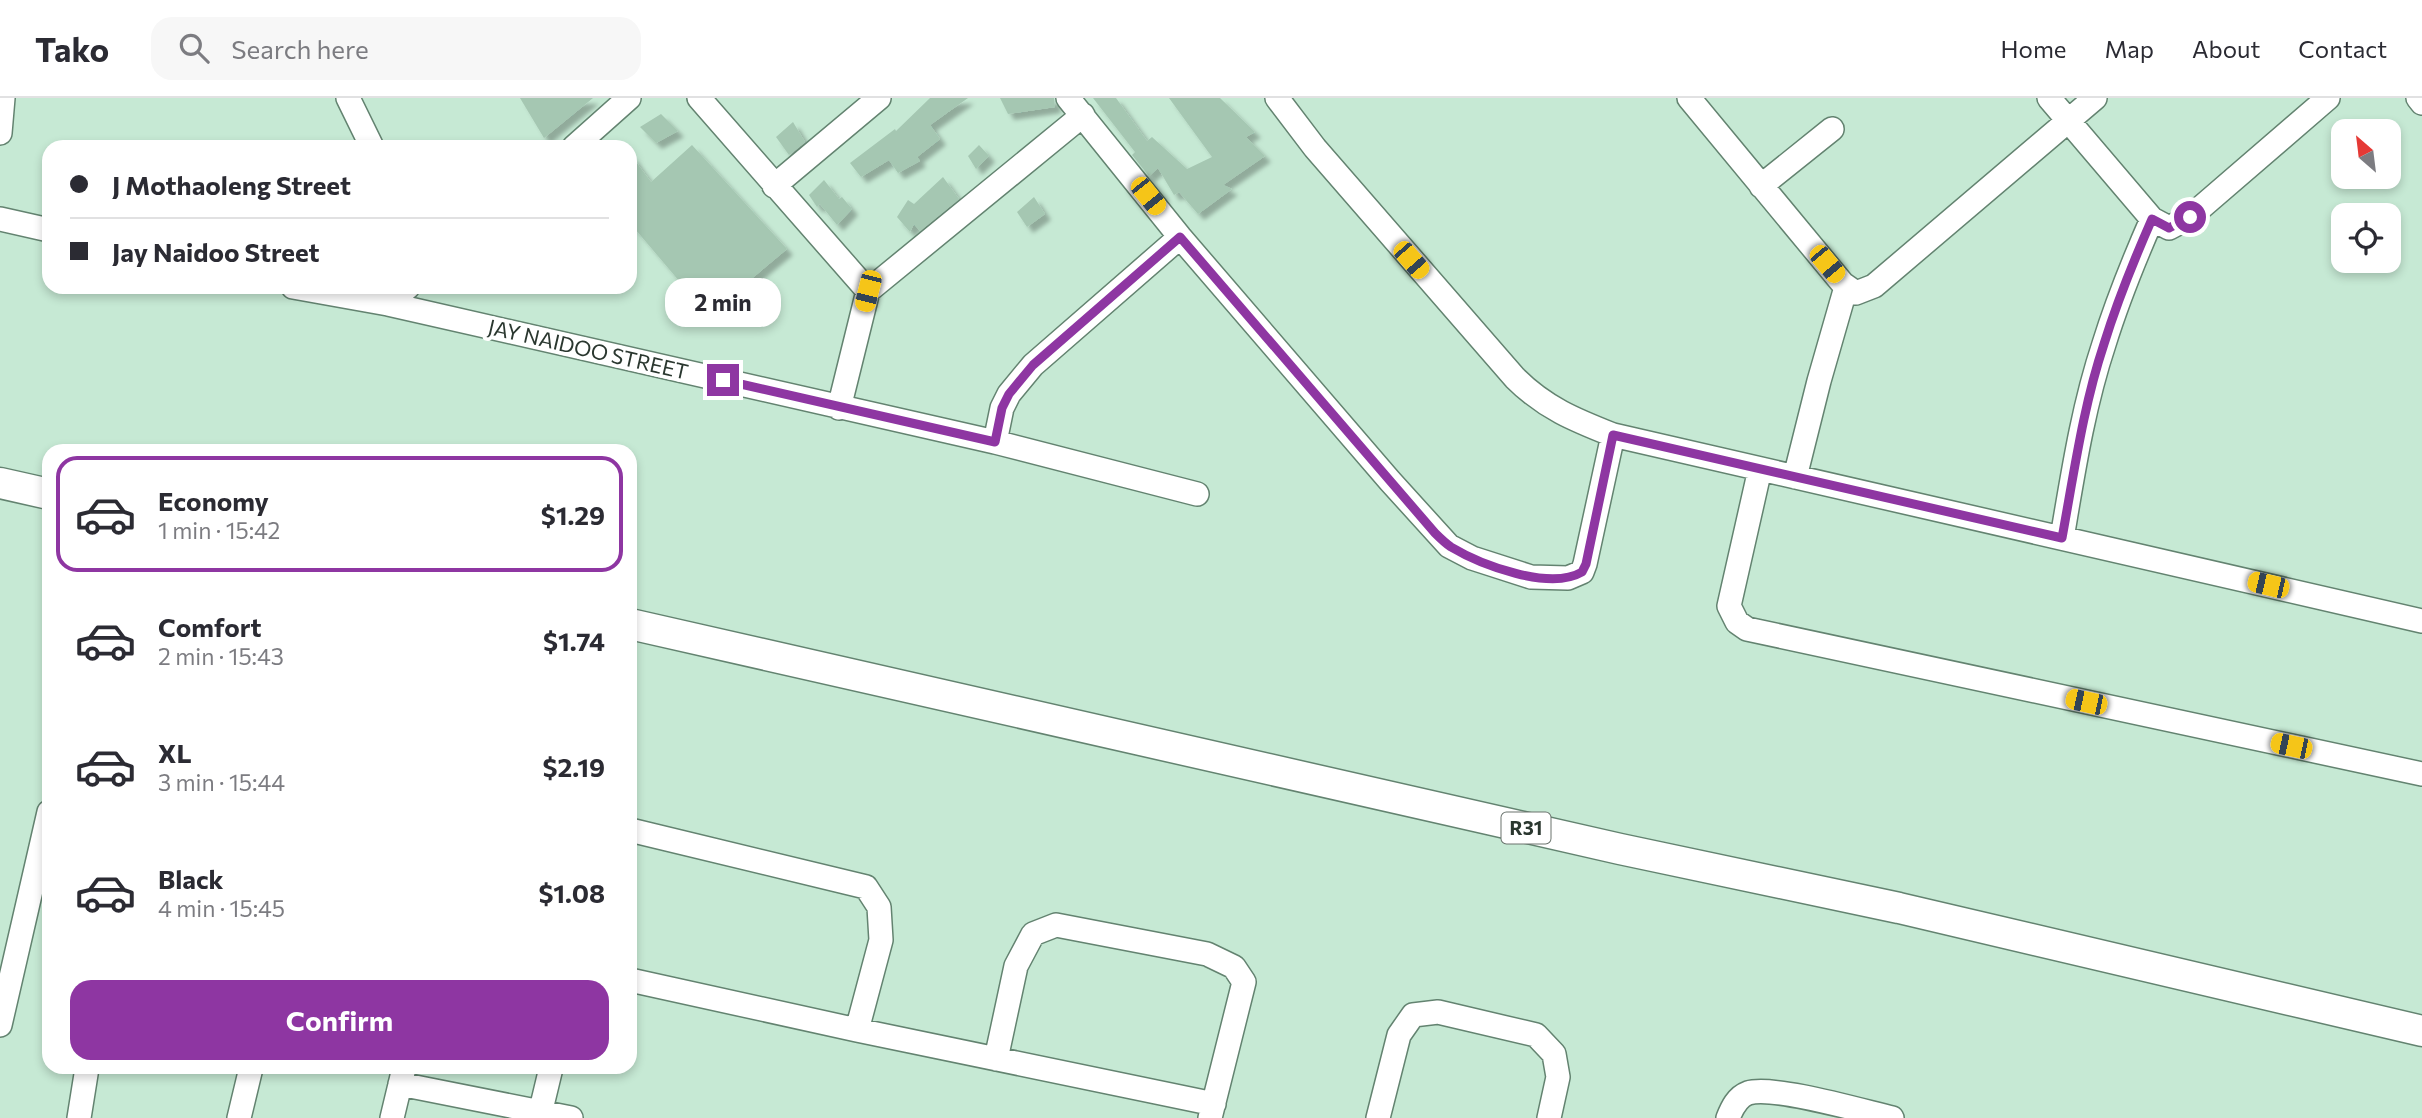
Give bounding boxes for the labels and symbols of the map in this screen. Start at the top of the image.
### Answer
north arrow [2331,119,2401,189]
car [1127,173,1170,219]
route start [2174,201,2206,233]
car [1390,237,1433,283]
car [1806,241,1849,287]
car [853,268,884,314]
callout: 2 min [665,278,781,328]
street label: JAY NAIDOO STREET [486,313,691,384]
route end [707,364,739,396]
car [2246,570,2291,600]
car [2064,687,2109,717]
car [2269,731,2314,761]
road number: R31 [1502,813,1550,844]

